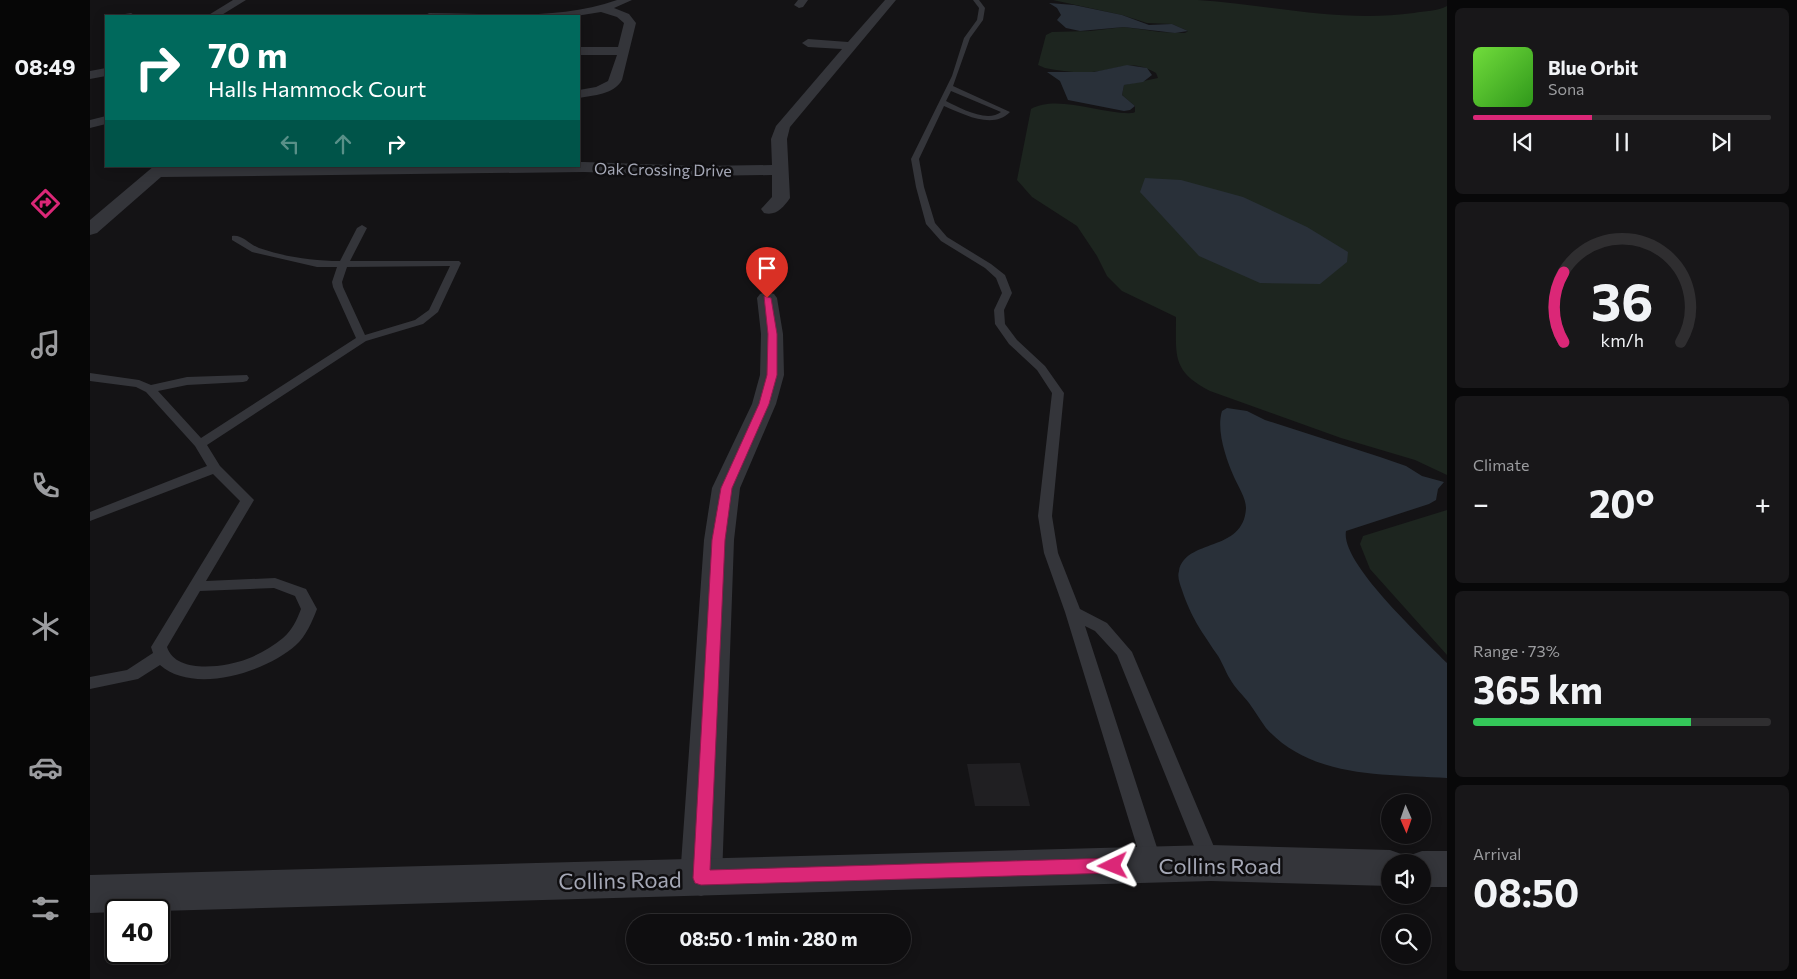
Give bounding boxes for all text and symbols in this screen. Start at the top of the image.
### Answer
text: 70 m [208,32,288,75]
icon: right [125,35,190,100]
text: 08:49 [14,53,76,80]
text: Blue Orbit [1548,56,1638,79]
text: Halls Hammock Court [208,75,426,102]
text: Sona [1548,79,1584,98]
icon: previous [1509,128,1537,156]
icon: pause [1608,128,1636,156]
icon: next [1707,128,1735,156]
icon: left [276,130,304,158]
icon: ahead [329,130,357,158]
icon: right [382,130,410,158]
street label: Oak Crossing Drive [594,158,732,180]
icon: directions [28,186,63,221]
pin [746,247,788,298]
icon: arrive [753,254,781,282]
text: 36 [1591,268,1653,332]
icon: music [28,327,63,362]
text: km/h [1600,329,1644,351]
text: Climate [1473,455,1529,474]
icon: phone [28,468,63,503]
text: 20° [1589,479,1655,526]
text: − [1473,486,1489,520]
text: + [1755,486,1771,520]
icon: climate [28,609,63,644]
text: Range · 73% [1473,641,1560,660]
text: 365 km [1473,665,1603,712]
icon: car [28,750,63,785]
north arrow [1381,794,1431,844]
map controls [1381,794,1431,964]
position arrow [1086,839,1138,891]
text: Arrival [1473,844,1521,863]
street label: Collins Road [1158,852,1282,879]
button: sound [1381,854,1431,904]
street label: Collins Road [558,865,682,895]
text: 08:50 [1473,868,1579,915]
icon: filters [28,891,63,926]
speed limit sign: 40 [105,899,170,964]
button: search [1381,914,1431,964]
text: 08:50 · 1 min · 280 m [679,927,858,950]

